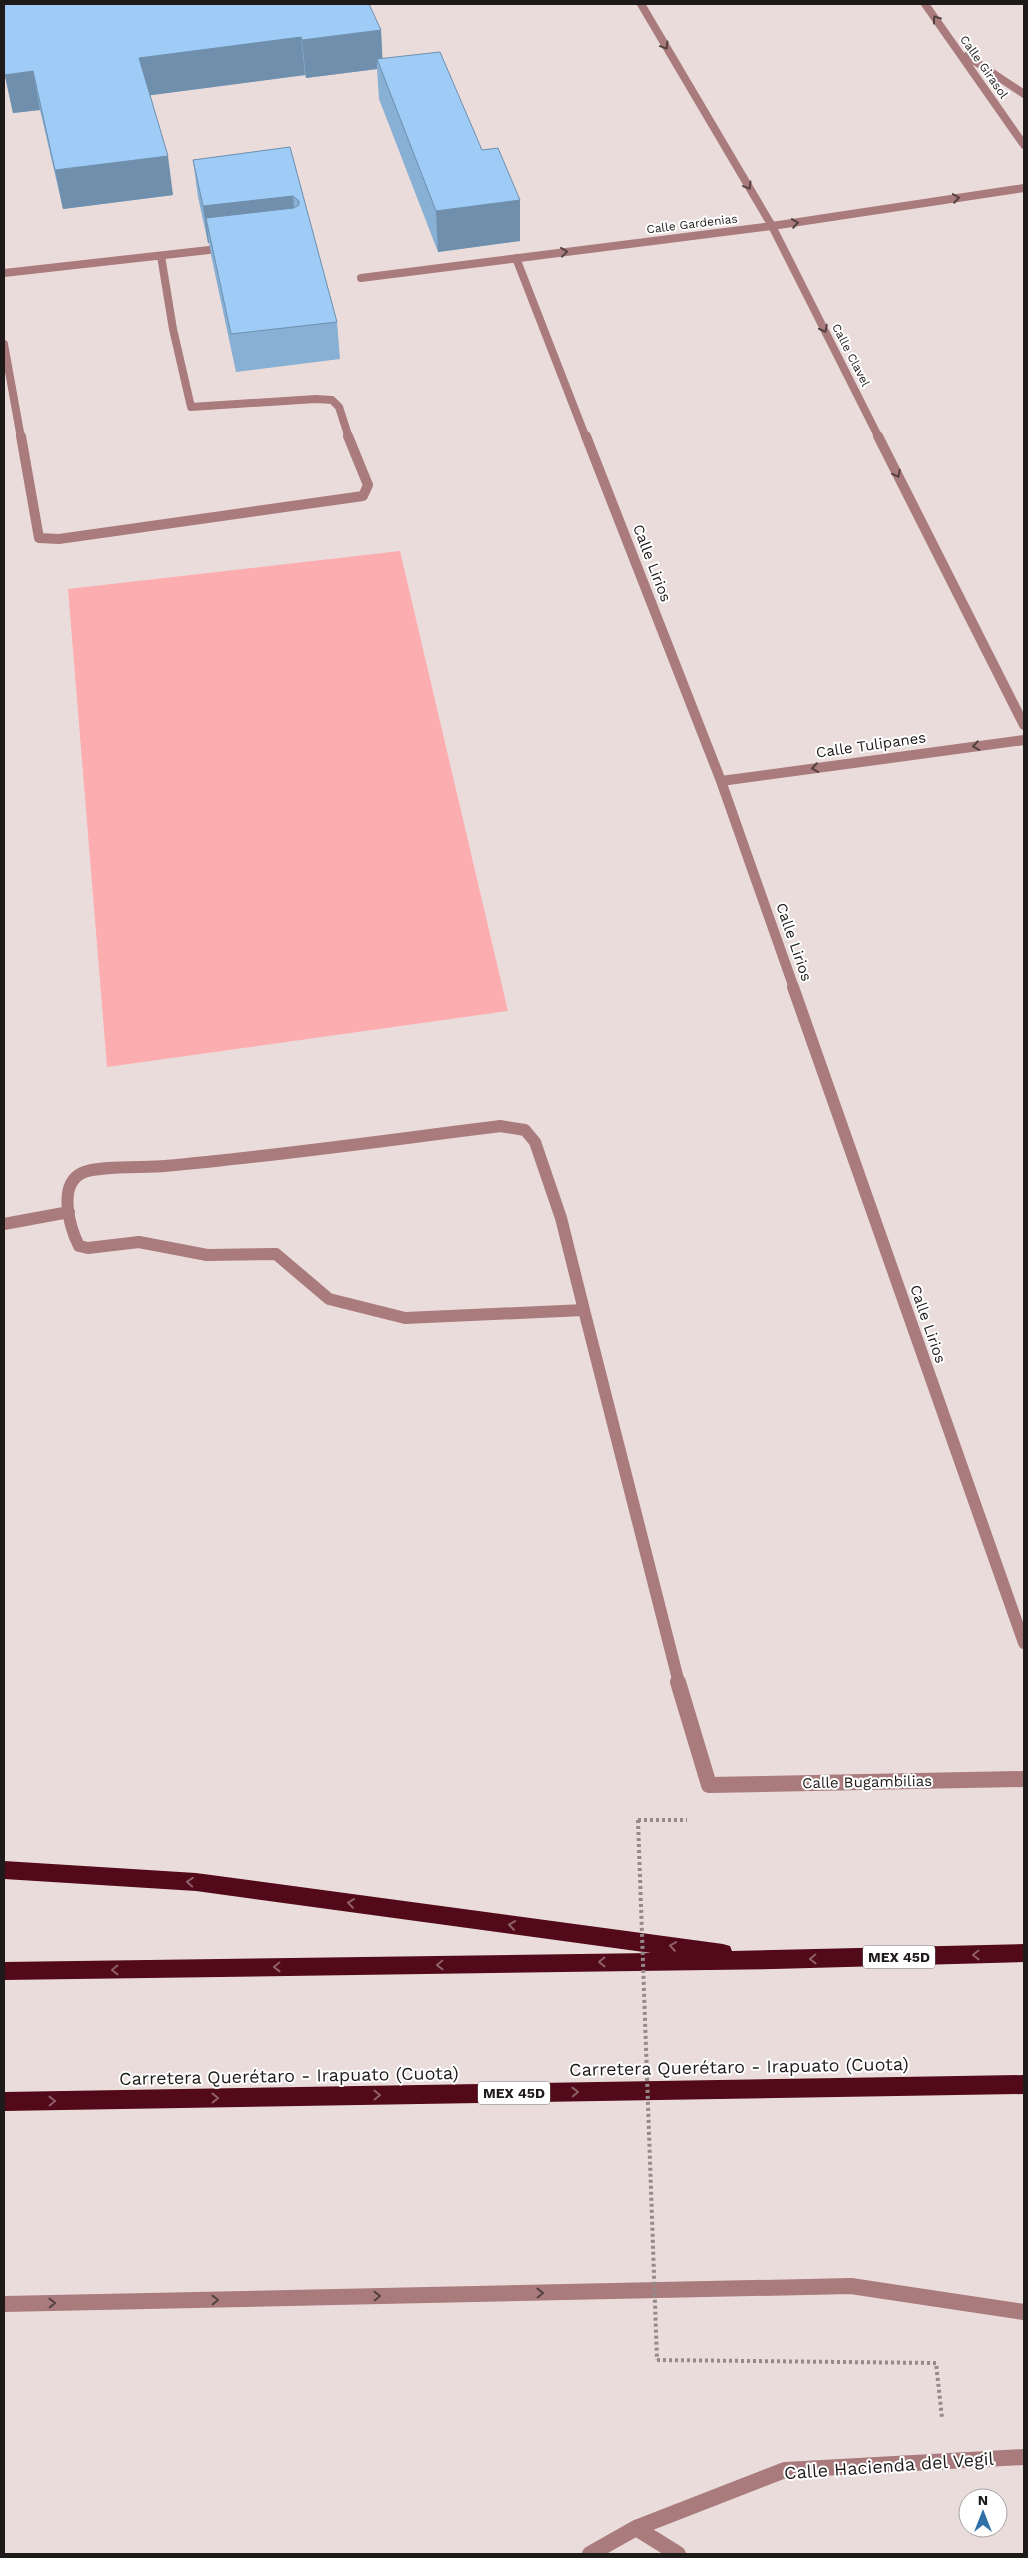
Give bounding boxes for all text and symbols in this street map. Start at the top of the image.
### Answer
one-way arrow [933,15,942,25]
street label: Calle Girasol [957,33,1011,102]
one-way arrow [659,40,669,49]
one-way arrow [742,180,752,189]
one-way arrow [952,193,960,204]
street label: Calle Gardenias [646,211,738,237]
one-way arrow [791,218,799,228]
one-way arrow [561,247,569,258]
street label: Calle Clavel [829,321,873,389]
one-way arrow [818,324,828,333]
one-way arrow [891,469,901,478]
street label: Calle Lirios [629,522,675,604]
street label: Calle Tulipanes [815,728,927,762]
one-way arrow [972,740,980,751]
one-way arrow [811,762,819,773]
street label: Calle Lirios [772,900,816,984]
street label: Calle Lirios [906,1282,950,1366]
street label: Calle Bugambilias [802,1772,932,1792]
one-way arrow [186,1877,194,1888]
one-way arrow [347,1898,355,1909]
one-way arrow [508,1920,516,1931]
one-way arrow [669,1942,678,1952]
road number: MEX 45D [863,1945,935,1968]
one-way arrow [971,1949,979,1960]
one-way arrow [809,1954,816,1964]
one-way arrow [598,1957,606,1968]
one-way arrow [436,1960,444,1970]
one-way arrow [273,1962,281,1972]
one-way arrow [111,1964,119,1975]
street label: Carretera Querétaro - Irapuato (Cuota) [569,2053,909,2080]
street label: Carretera Querétaro - Irapuato (Cuota) [119,2062,459,2089]
road number: MEX 45D [478,2082,550,2104]
one-way arrow [572,2087,579,2097]
one-way arrow [374,2090,382,2101]
one-way arrow [212,2093,219,2103]
one-way arrow [49,2096,57,2106]
one-way arrow [536,2288,544,2298]
one-way arrow [374,2291,382,2302]
one-way arrow [212,2295,219,2305]
one-way arrow [49,2298,57,2308]
street label: Calle Hacienda del Vegil [783,2448,995,2483]
north arrow [958,2488,1008,2538]
text: N [978,2492,988,2508]

